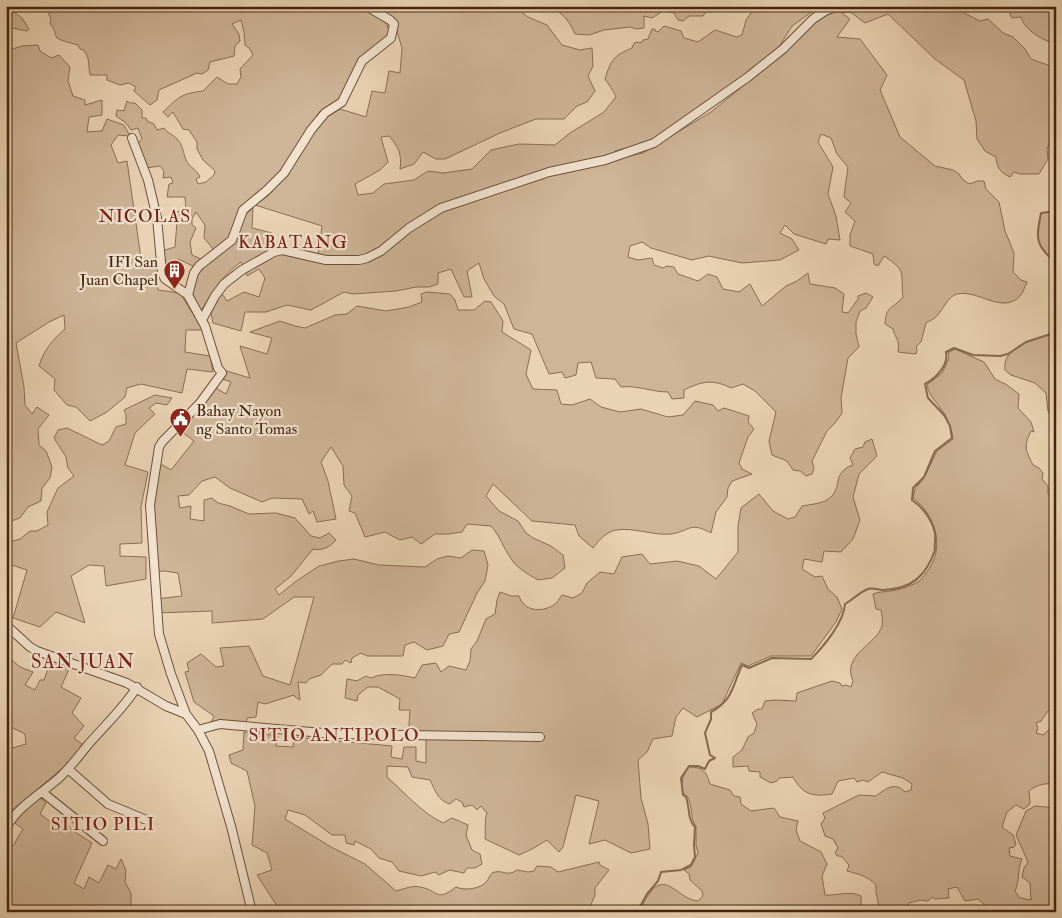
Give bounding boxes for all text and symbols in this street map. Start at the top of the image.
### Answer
district label: NICOLAS [99,205,191,228]
district label: KABATANG [238,231,348,254]
place label: IFI San Juan Chapel [79,252,158,291]
building icon: IFI San Juan Chapel [162,258,186,289]
place label: Bahay Nayon ng Santo Tomas [196,401,297,439]
public building icon: Bahay Nayon ng Santo Tomas [168,407,192,438]
district label: SAN JUAN [31,650,135,674]
district label: SITIO ANTIPOLO [248,724,420,747]
district label: SITIO PILI [51,813,155,836]

